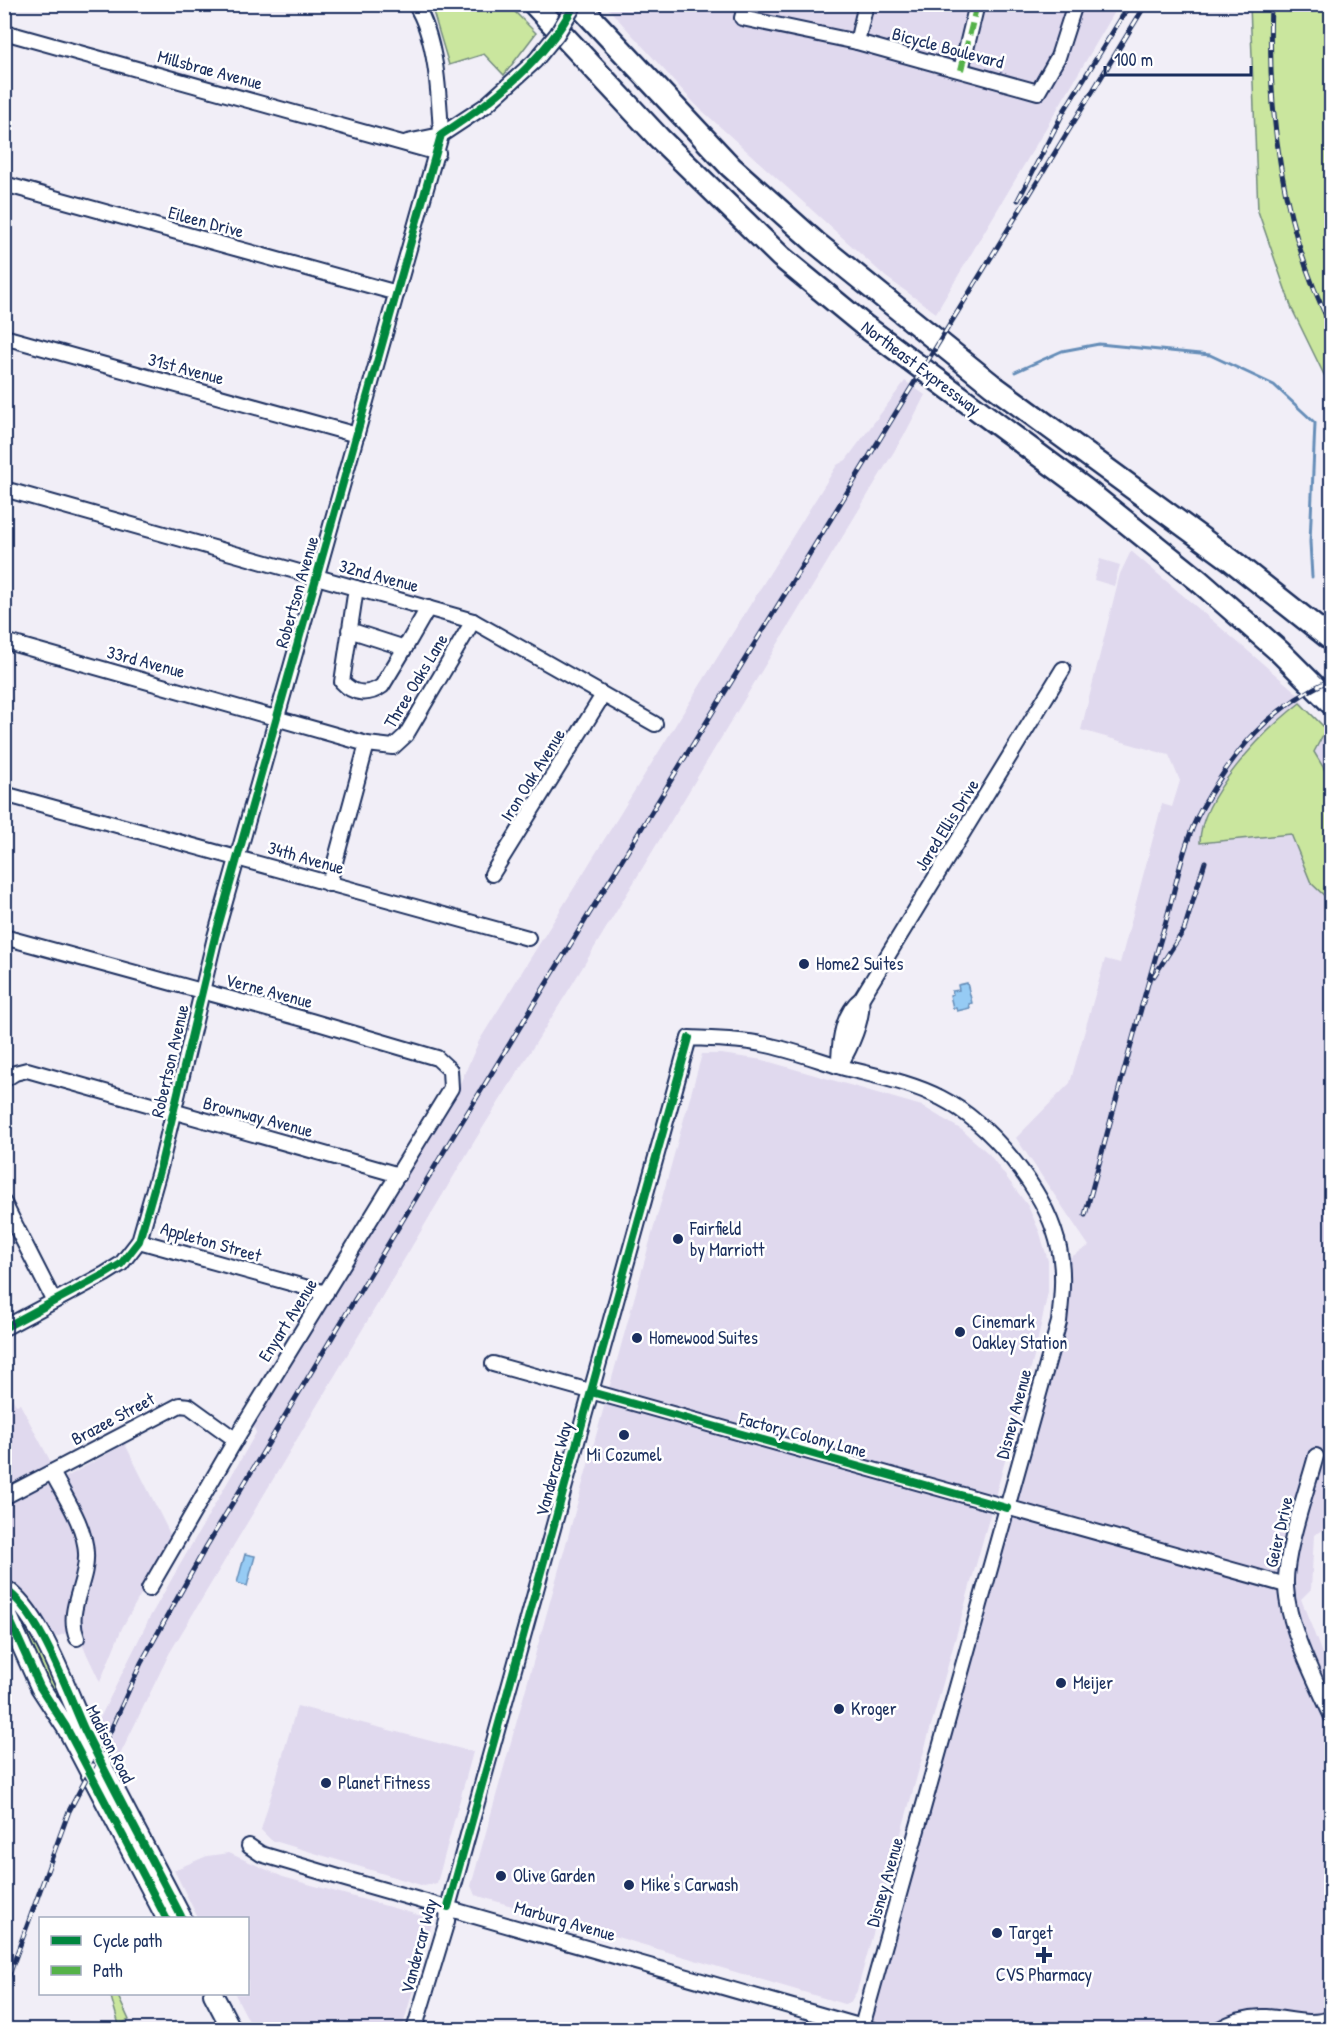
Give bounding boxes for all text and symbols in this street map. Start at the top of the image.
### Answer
street label: Bicycle Boulevard [890,21,1007,74]
scale bar [1105,39,1250,77]
street label: Millsbrae Avenue [155,43,265,96]
text: 100 m [1114,47,1153,72]
street label: Eileen Drive [166,199,247,244]
street label: Northeast Expressway [856,314,986,421]
street label: 31st Avenue [145,346,227,391]
street label: Robertson Avenue [269,533,324,651]
street label: 32nd Avenue [337,553,422,598]
street label: Three Oaks Lane [378,629,454,733]
street label: 33rd Avenue [104,639,188,684]
street label: Iron Oak Avenue [494,724,571,826]
street label: Jared Ellis Drive [909,774,985,875]
street label: 34th Avenue [265,835,347,880]
place label: Home2 Suites [816,951,903,976]
marker: Home2 Suites [797,957,811,971]
street label: Verne Avenue [223,967,315,1014]
street label: Robertson Avenue [144,1002,195,1120]
street label: Brownway Avenue [201,1090,316,1143]
street label: Appleton Street [158,1215,265,1268]
place label: Fairfield by Marriott [689,1216,765,1262]
marker: Fairfield by Marriott [671,1232,685,1246]
street label: Enyart Avenue [252,1273,323,1366]
place label: Cinemark Oakley Station [972,1309,1067,1355]
place label: Homewood Suites [649,1325,758,1350]
marker: Cinemark Oakley Station [953,1325,967,1339]
marker: Homewood Suites [630,1331,644,1345]
street label: Disney Avenue [990,1366,1038,1462]
street label: Brazee Street [67,1386,160,1451]
street label: Factory Colony Lane [736,1405,870,1464]
street label: Vandercar Way [529,1418,578,1519]
marker: Mi Cozumel [617,1428,631,1442]
place label: Mi Cozumel [586,1442,662,1467]
street label: Geier Drive [1258,1494,1299,1570]
place label: Meijer [1073,1670,1113,1695]
marker: Meijer [1054,1676,1068,1690]
place label: Kroger [851,1696,897,1721]
street label: Madison Road [80,1700,141,1787]
marker: Kroger [832,1702,846,1716]
place label: Planet Fitness [338,1770,430,1795]
marker: Planet Fitness [319,1776,333,1790]
street label: Disney Avenue [860,1834,909,1930]
place label: Olive Garden [513,1863,595,1888]
marker: Olive Garden [494,1869,508,1883]
place label: Mike's Carwash [641,1872,739,1897]
marker: Mike's Carwash [622,1878,636,1892]
street label: Marburg Avenue [512,1894,619,1947]
street label: Vandercar Way [394,1895,443,1996]
legend [39,1917,249,1995]
place label: Target [1009,1920,1054,1945]
marker: Target [990,1926,1004,1940]
text: Cycle path [93,1928,163,1953]
marker: CVS Pharmacy [1037,1948,1051,1962]
text: Path [93,1958,123,1983]
place label: CVS Pharmacy [996,1962,1093,1987]

